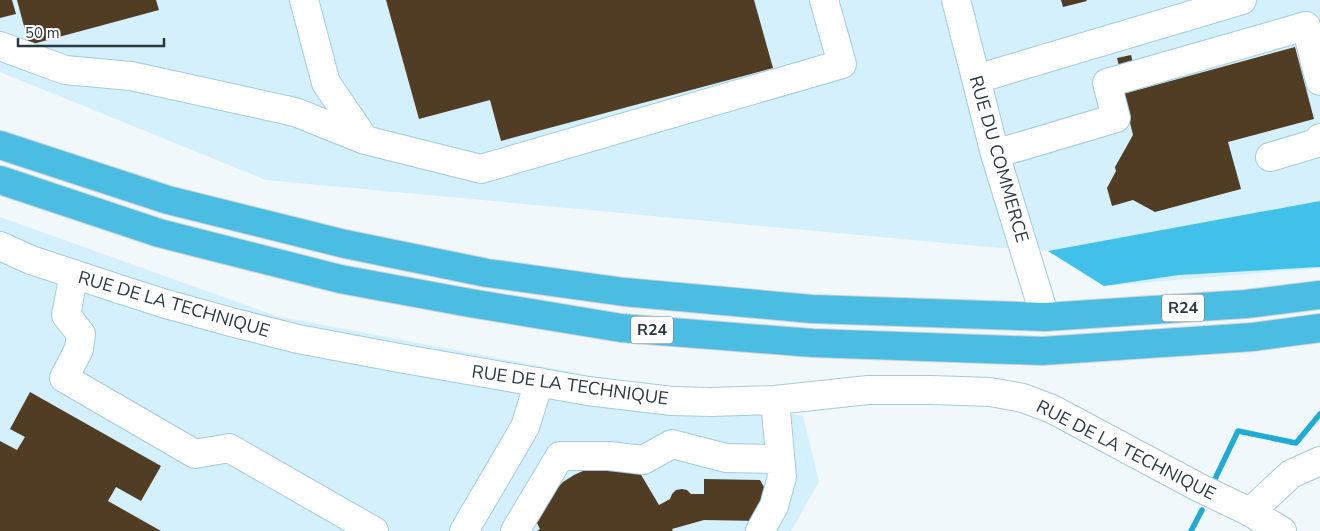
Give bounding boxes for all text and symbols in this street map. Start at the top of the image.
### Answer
scale bar [18,15,164,47]
text: 50 m [25,23,60,43]
street label: RUE DU COMMERCE [964,73,1034,245]
street label: RUE DE LA TECHNIQUE [75,265,273,343]
road number: R24 [1162,294,1204,322]
road number: R24 [631,316,673,344]
street label: RUE DE LA TECHNIQUE [470,359,670,411]
street label: RUE DE LA TECHNIQUE [1032,394,1220,506]

